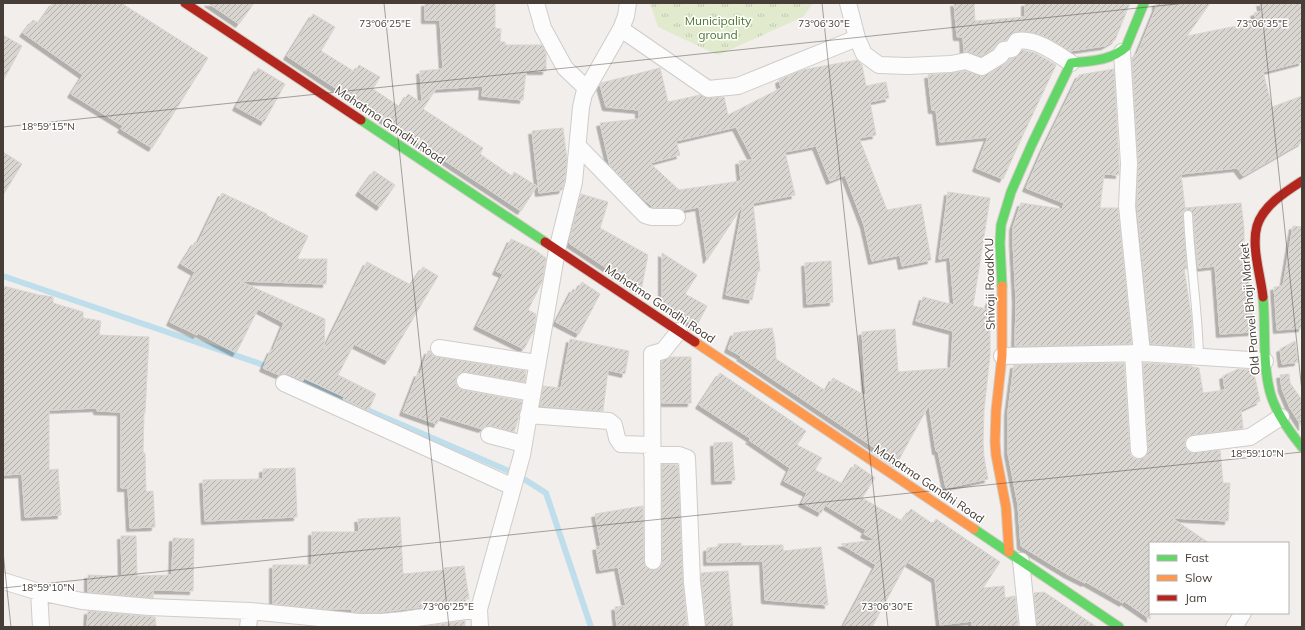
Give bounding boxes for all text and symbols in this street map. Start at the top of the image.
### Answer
park label: Municipality ground [685,13,752,42]
text: 73°06'25"E [359,17,411,30]
text: 73°06'30"E [798,17,850,30]
text: 73°06'35"E [1236,17,1288,30]
street label: Mahatma Gandhi Road [332,82,448,167]
text: 18°59'15"N [21,120,75,133]
street label: Shivaji RoadKYU [981,238,998,330]
street label: Old Panvel Bhaji Market [1236,242,1263,376]
street label: Mahatma Gandhi Road [602,261,718,346]
street label: Mahatma Gandhi Road [871,441,987,526]
text: 18°59'10"N [1230,447,1284,460]
legend [1149,542,1289,614]
text: Fast [1185,550,1209,565]
text: Slow [1185,570,1213,585]
text: 18°59'10"N [21,581,75,594]
text: Jam [1185,590,1207,605]
text: 73°06'25"E [422,600,474,613]
text: 73°06'30"E [861,600,913,613]

